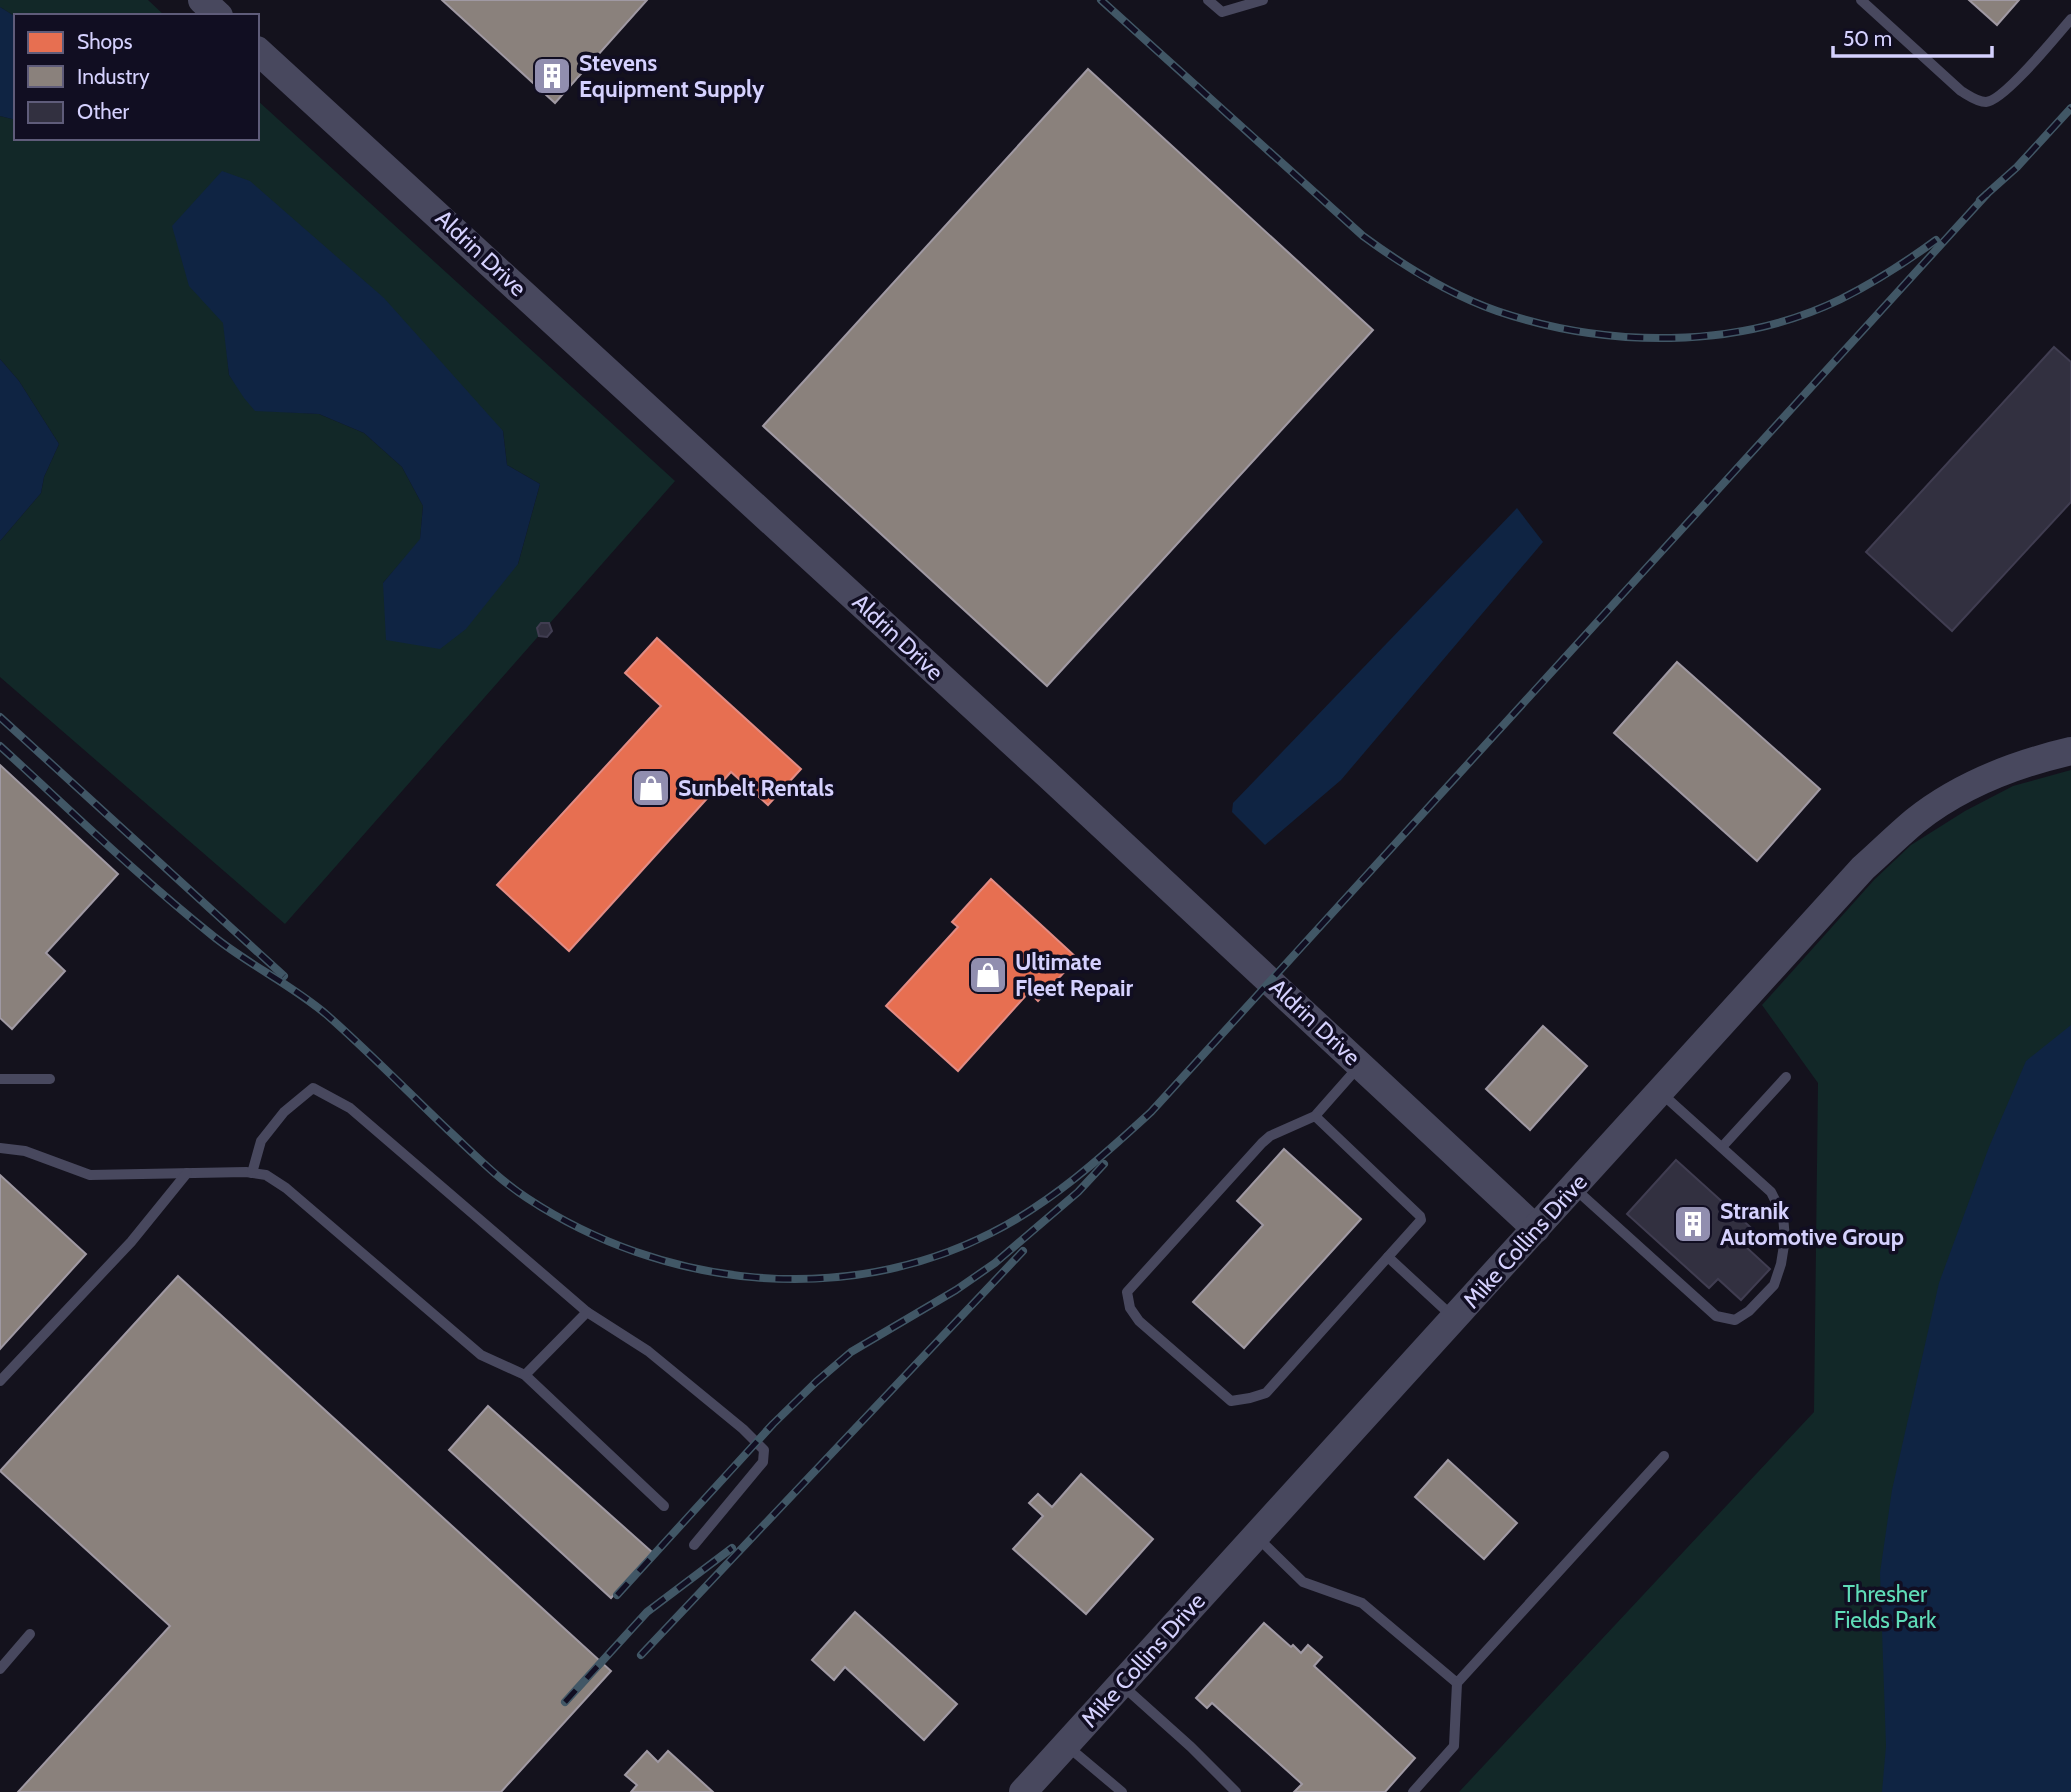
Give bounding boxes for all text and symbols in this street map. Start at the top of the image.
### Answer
legend [14,14,259,140]
scale bar [1833,14,1992,58]
text: 50 m [1843,26,1892,51]
text: Shops [77,29,133,54]
place label: Stevens Equipment Supply [579,49,765,103]
building icon: Stevens Equipment Supply [531,55,573,97]
text: Industry [77,64,150,89]
text: Other [77,99,129,124]
street label: Aldrin Drive [430,204,532,302]
street label: Aldrin Drive [847,588,949,686]
shop icon: Sunbelt Rentals [630,767,672,809]
place label: Sunbelt Rentals [678,774,834,802]
place label: Ultimate Fleet Repair [1015,948,1134,1002]
shop icon: Ultimate Fleet Repair [967,954,1009,996]
street label: Aldrin Drive [1264,973,1366,1071]
street label: Mike Collins Drive [1457,1168,1593,1314]
place label: Stranik Automotive Group [1720,1197,1904,1251]
building icon: Stranik Automotive Group [1672,1203,1714,1245]
park label: Thresher Fields Park [1834,1580,1937,1634]
street label: Mike Collins Drive [1075,1587,1211,1733]

